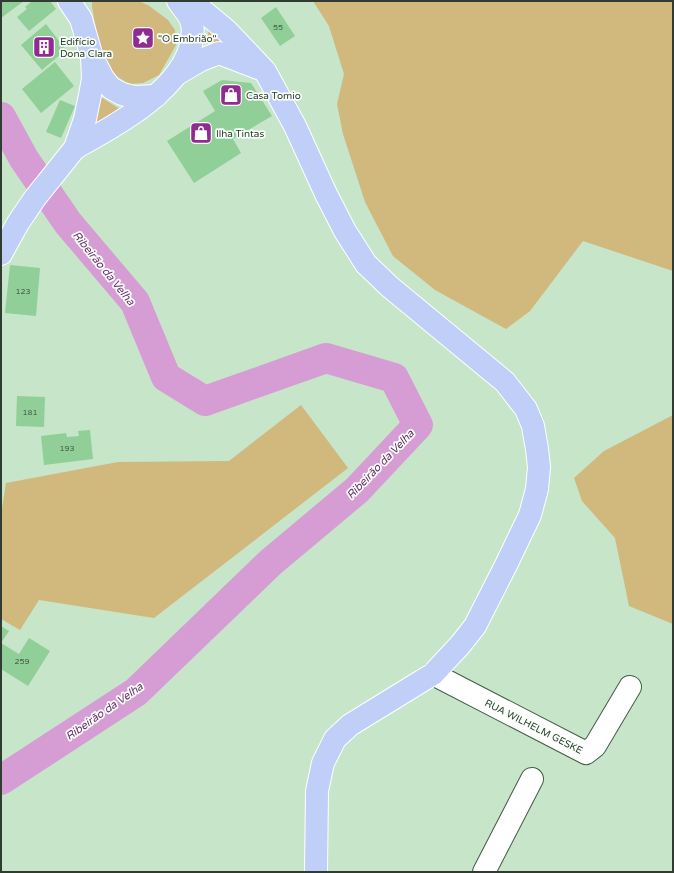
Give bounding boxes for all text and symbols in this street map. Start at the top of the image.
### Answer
house number: 55 [273,23,283,32]
place icon: "O Embrião" [130,25,156,51]
place label: "O Embrião" [158,33,217,45]
building icon: Edifício Dona Clara [31,34,57,60]
place label: Edifício Dona Clara [60,36,112,60]
shop icon: Casa Tomio [218,82,244,108]
place label: Casa Tomio [246,90,301,102]
shop icon: Ilha Tintas [188,120,214,146]
place label: Ilha Tintas [216,128,264,140]
water label: Ribeirão da Velha [70,229,138,309]
house number: 123 [15,287,31,296]
house number: 181 [22,408,38,417]
water label: Ribeirão da Velha [344,426,417,502]
house number: 193 [59,444,75,453]
house number: 259 [14,657,30,666]
water label: Ribeirão da Velha [63,679,146,743]
street label: RUA WILHELM GESKE [483,697,585,757]

